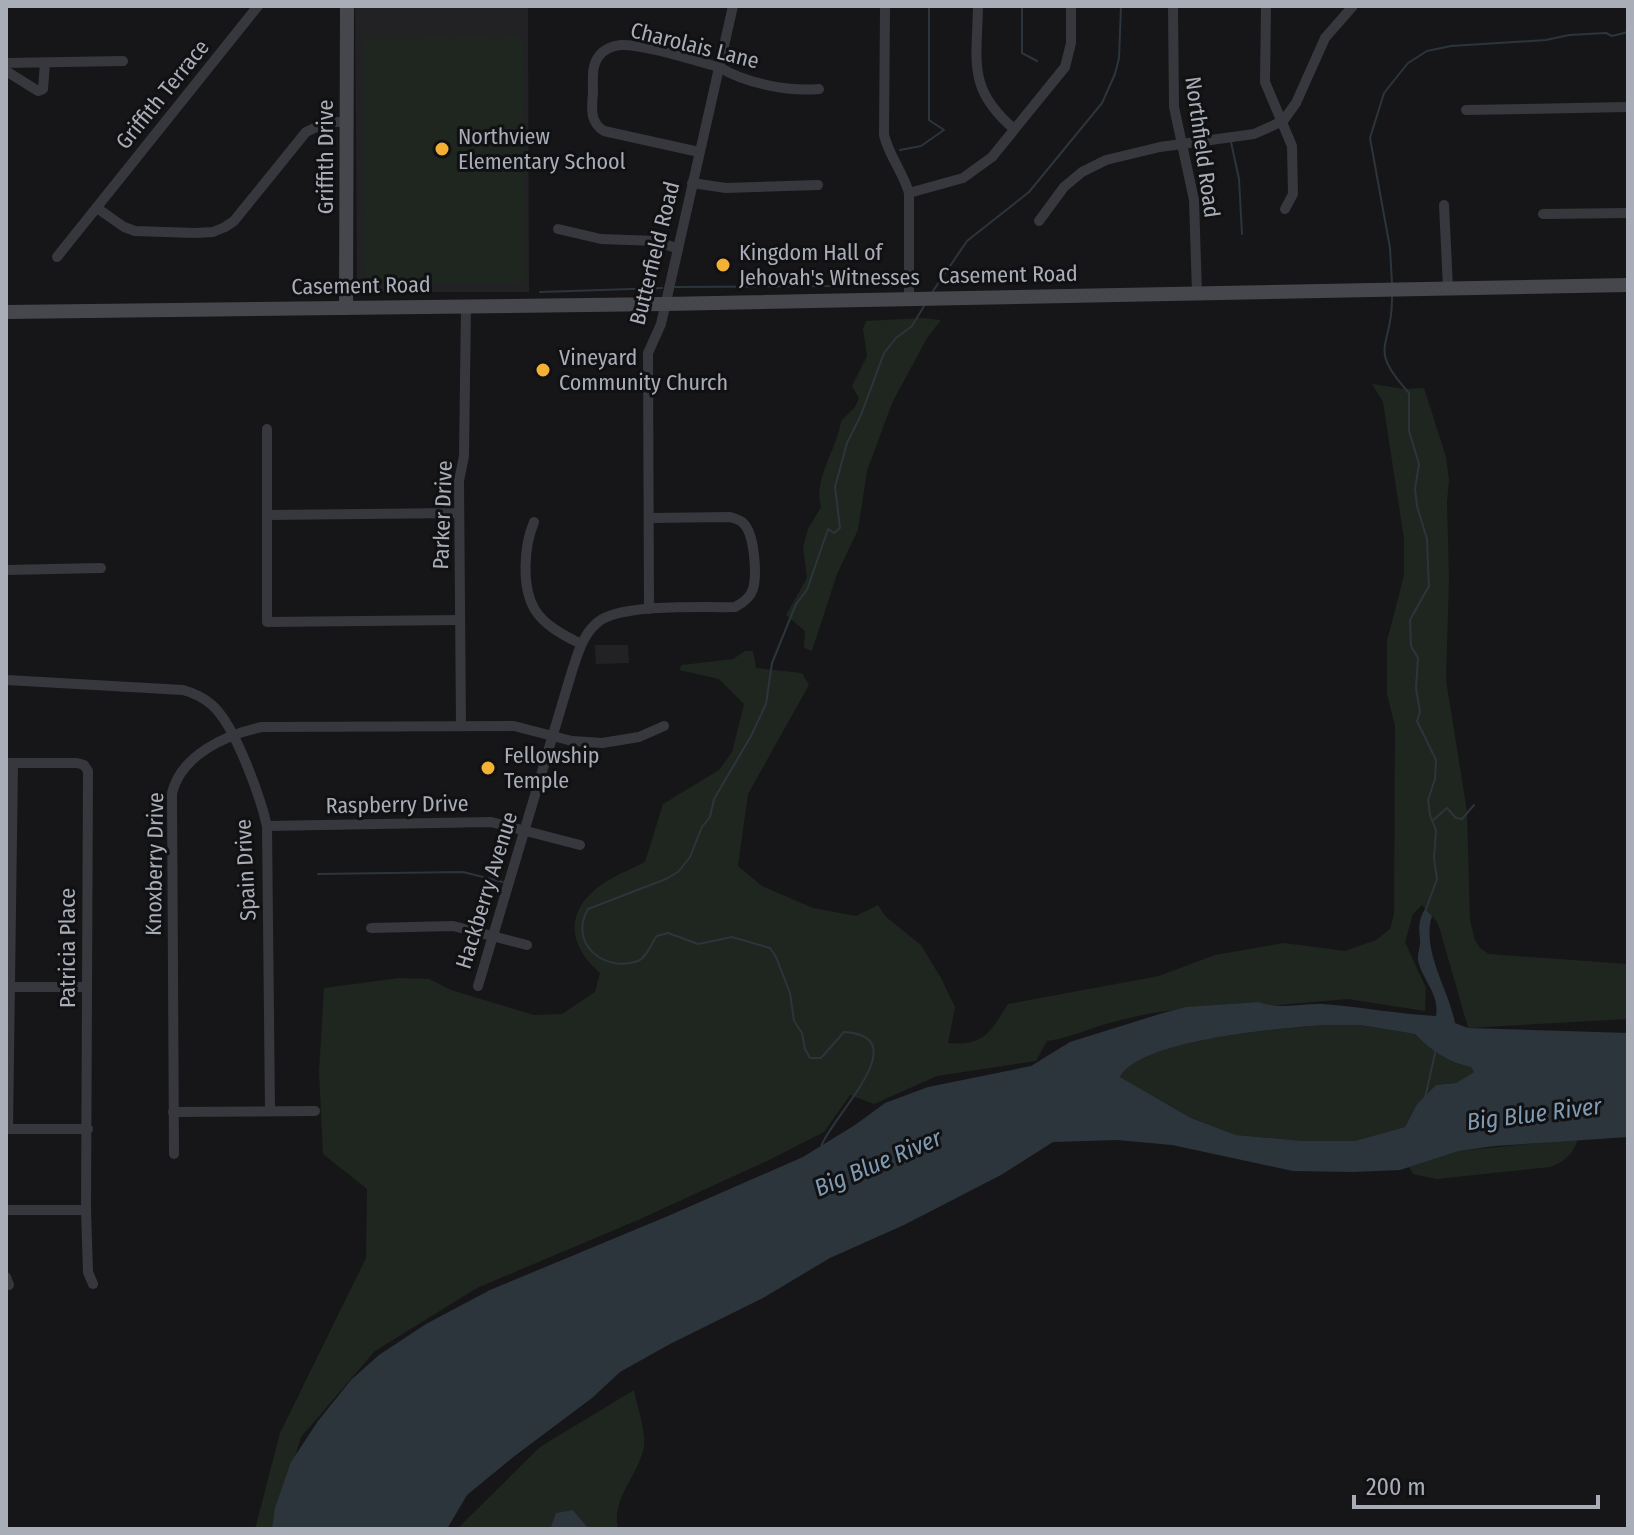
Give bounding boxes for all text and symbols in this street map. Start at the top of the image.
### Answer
street label: Charolais Lane [628,16,762,74]
street label: Griffith Terrace [110,34,215,155]
street label: Northfield Road [1179,75,1226,219]
street label: Griffith Drive [312,100,339,214]
place label: Northview Elementary School [458,123,626,175]
marker: Northview Elementary School [433,140,451,158]
street label: Butterfield Road [624,179,685,328]
place label: Kingdom Hall of Jehovah's Witnesses [739,239,920,291]
marker: Kingdom Hall of Jehovah's Witnesses [714,256,732,274]
street label: Casement Road [938,260,1078,289]
street label: Casement Road [291,271,431,300]
place label: Vineyard Community Church [559,344,728,396]
marker: Vineyard Community Church [534,361,552,379]
street label: Parker Drive [427,460,458,570]
place label: Fellowship Temple [504,742,599,794]
marker: Fellowship Temple [479,759,497,777]
street label: Raspberry Drive [325,790,469,819]
street label: Knoxberry Drive [140,792,169,936]
street label: Hackberry Avenue [450,808,523,972]
street label: Spain Drive [229,818,262,922]
street label: Patricia Place [54,888,81,1008]
water label: Big Blue River [1465,1092,1604,1136]
water label: Big Blue River [810,1123,946,1202]
scale bar [1354,1459,1598,1509]
text: 200 m [1366,1473,1426,1501]

